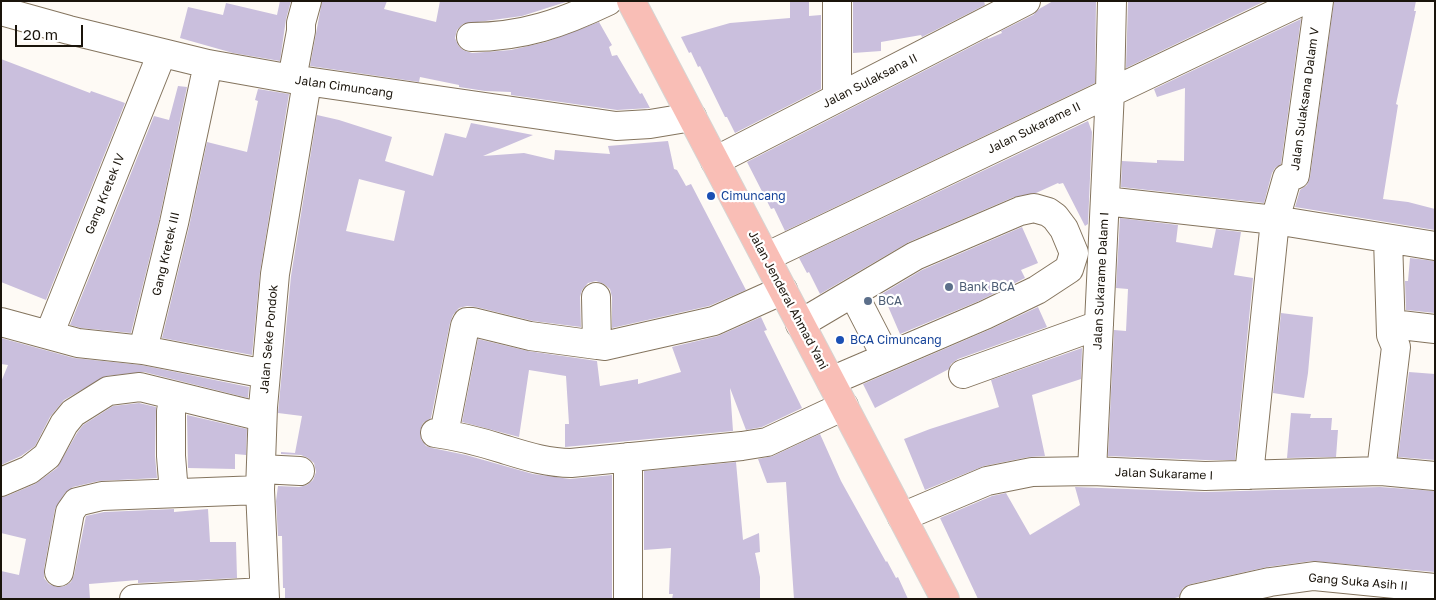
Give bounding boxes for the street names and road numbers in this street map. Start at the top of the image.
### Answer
street label: Jalan Sulaksana Dalam V [1288,26,1322,172]
street label: Jalan Sulaksana II [820,51,920,111]
street label: Jalan Cimuncang [294,73,394,101]
street label: Jalan Sukarame II [985,99,1083,157]
street label: Gang Kretek IV [82,151,128,237]
street label: Gang Kretek III [149,211,183,297]
street label: Jalan Sukarame Dalam I [1090,212,1112,350]
street label: Jalan Jenderal Ahmad Yani [745,228,831,372]
street label: Jalan Seke Pondok [257,284,281,394]
street label: Jalan Sukarame I [1115,465,1213,483]
street label: Gang Suka Asih II [1308,570,1408,594]

